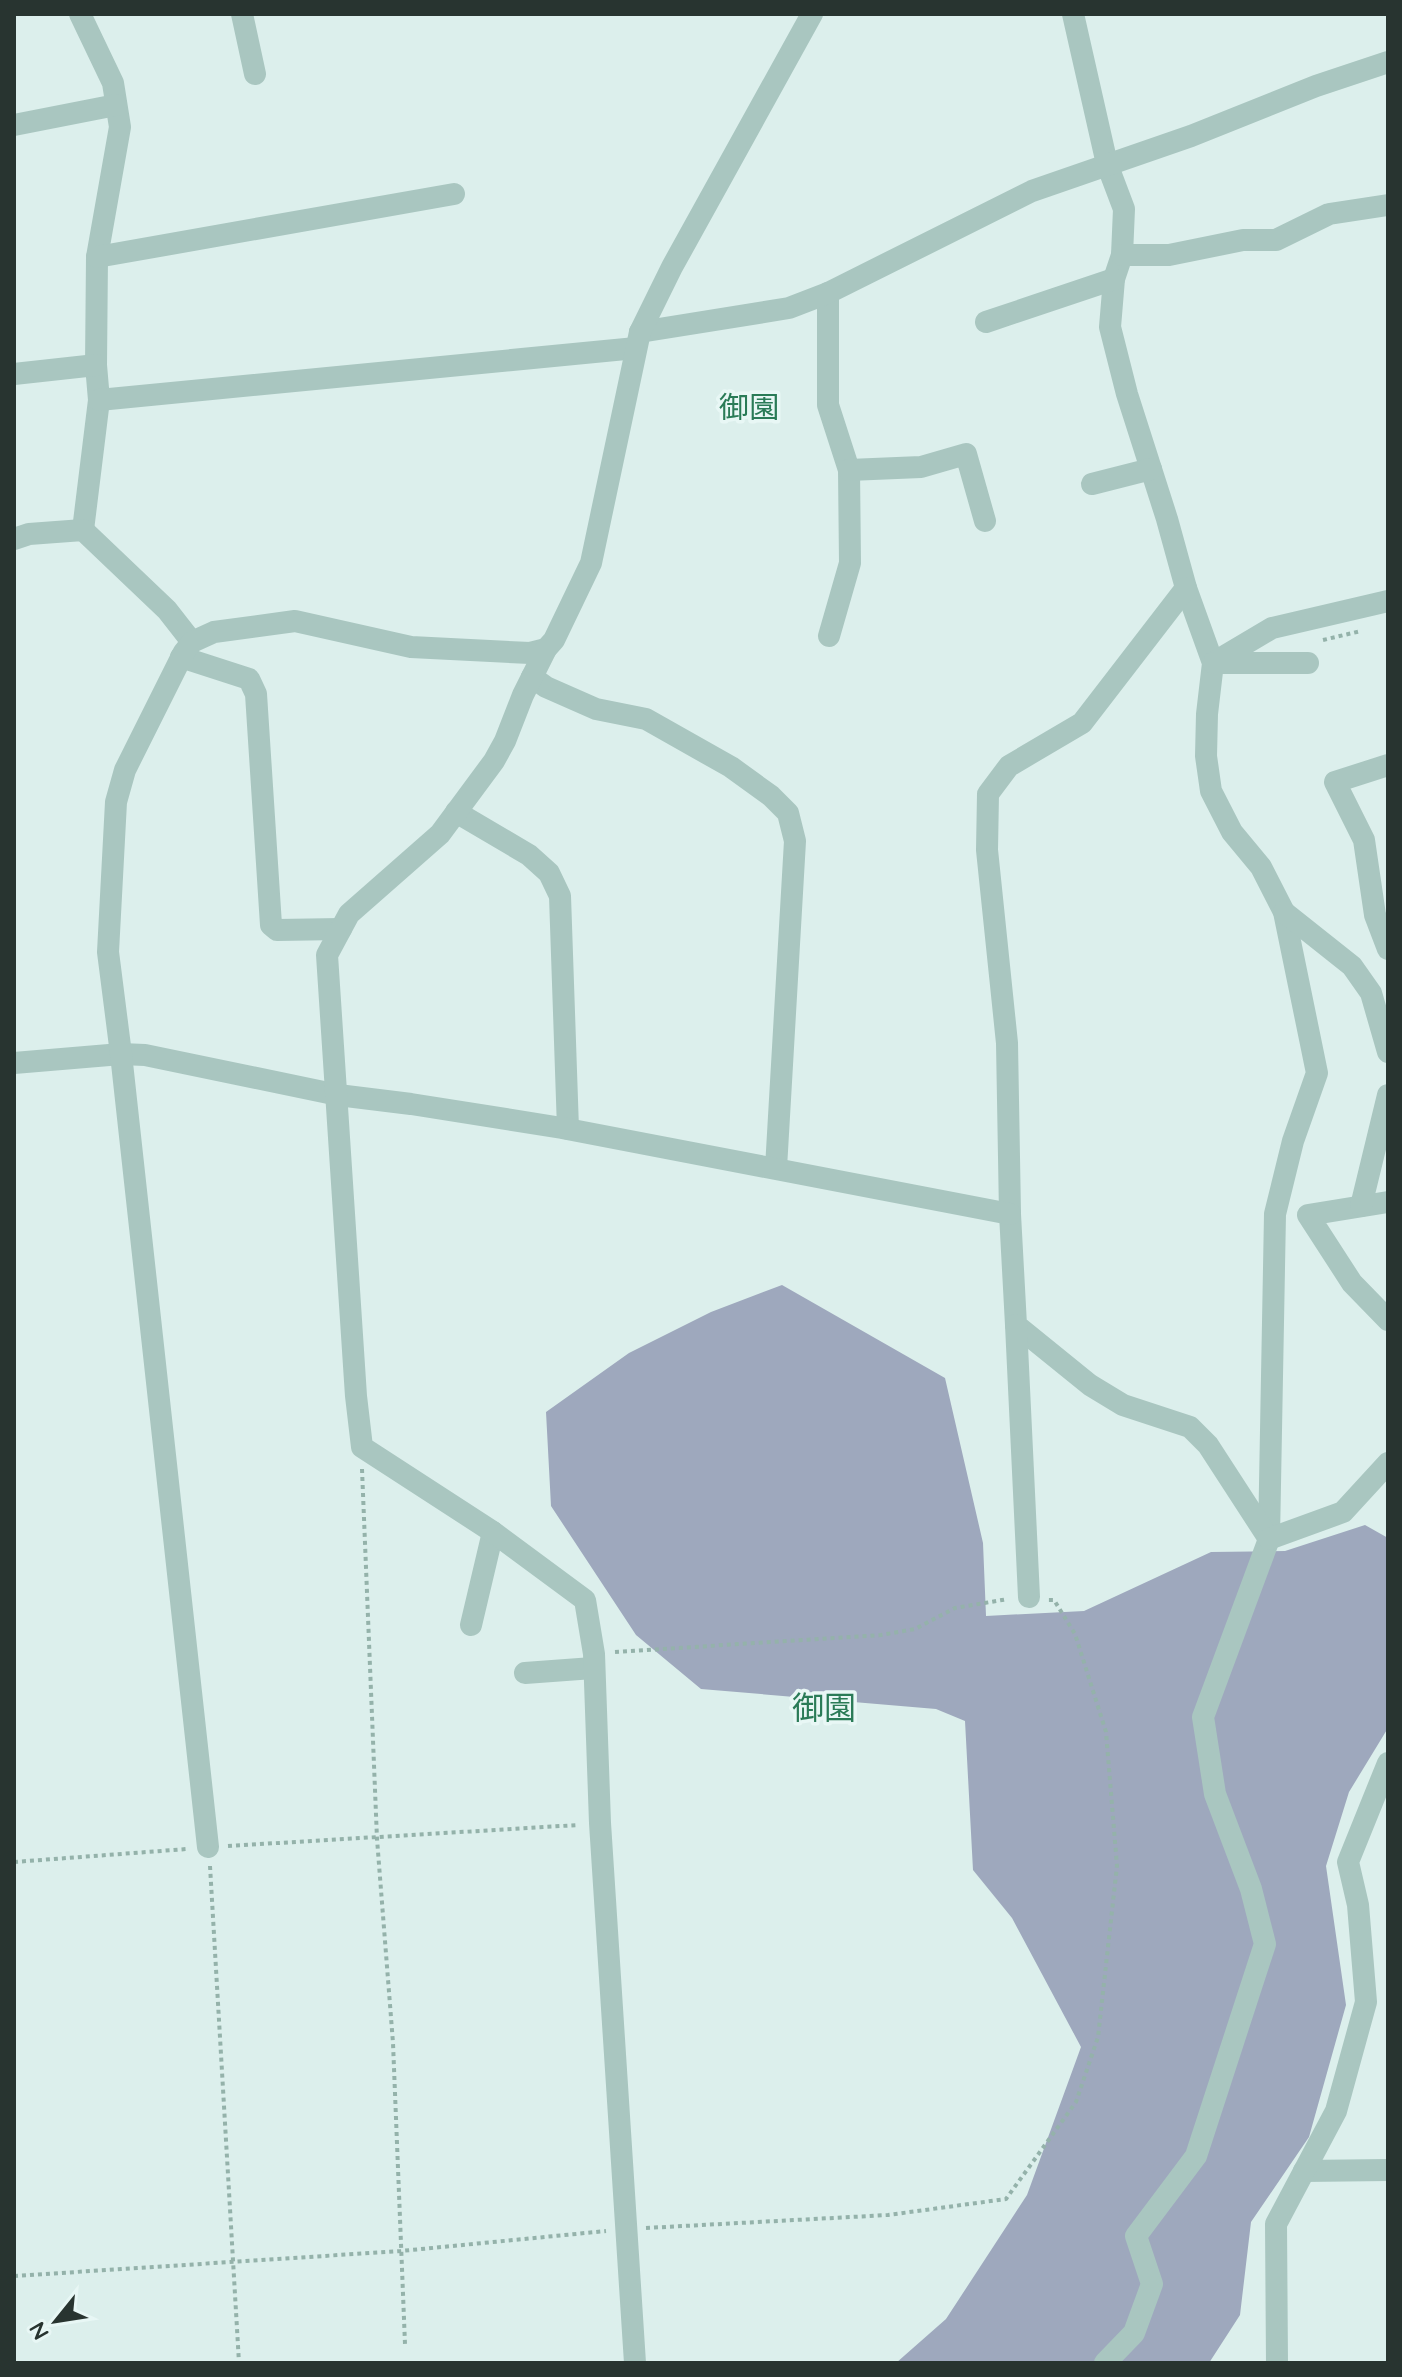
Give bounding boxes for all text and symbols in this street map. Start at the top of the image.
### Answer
district label: 御園 [719,388,779,426]
district label: 御園 [792,1687,856,1727]
north arrow [16,2281,96,2361]
text: N [23,2317,55,2345]

